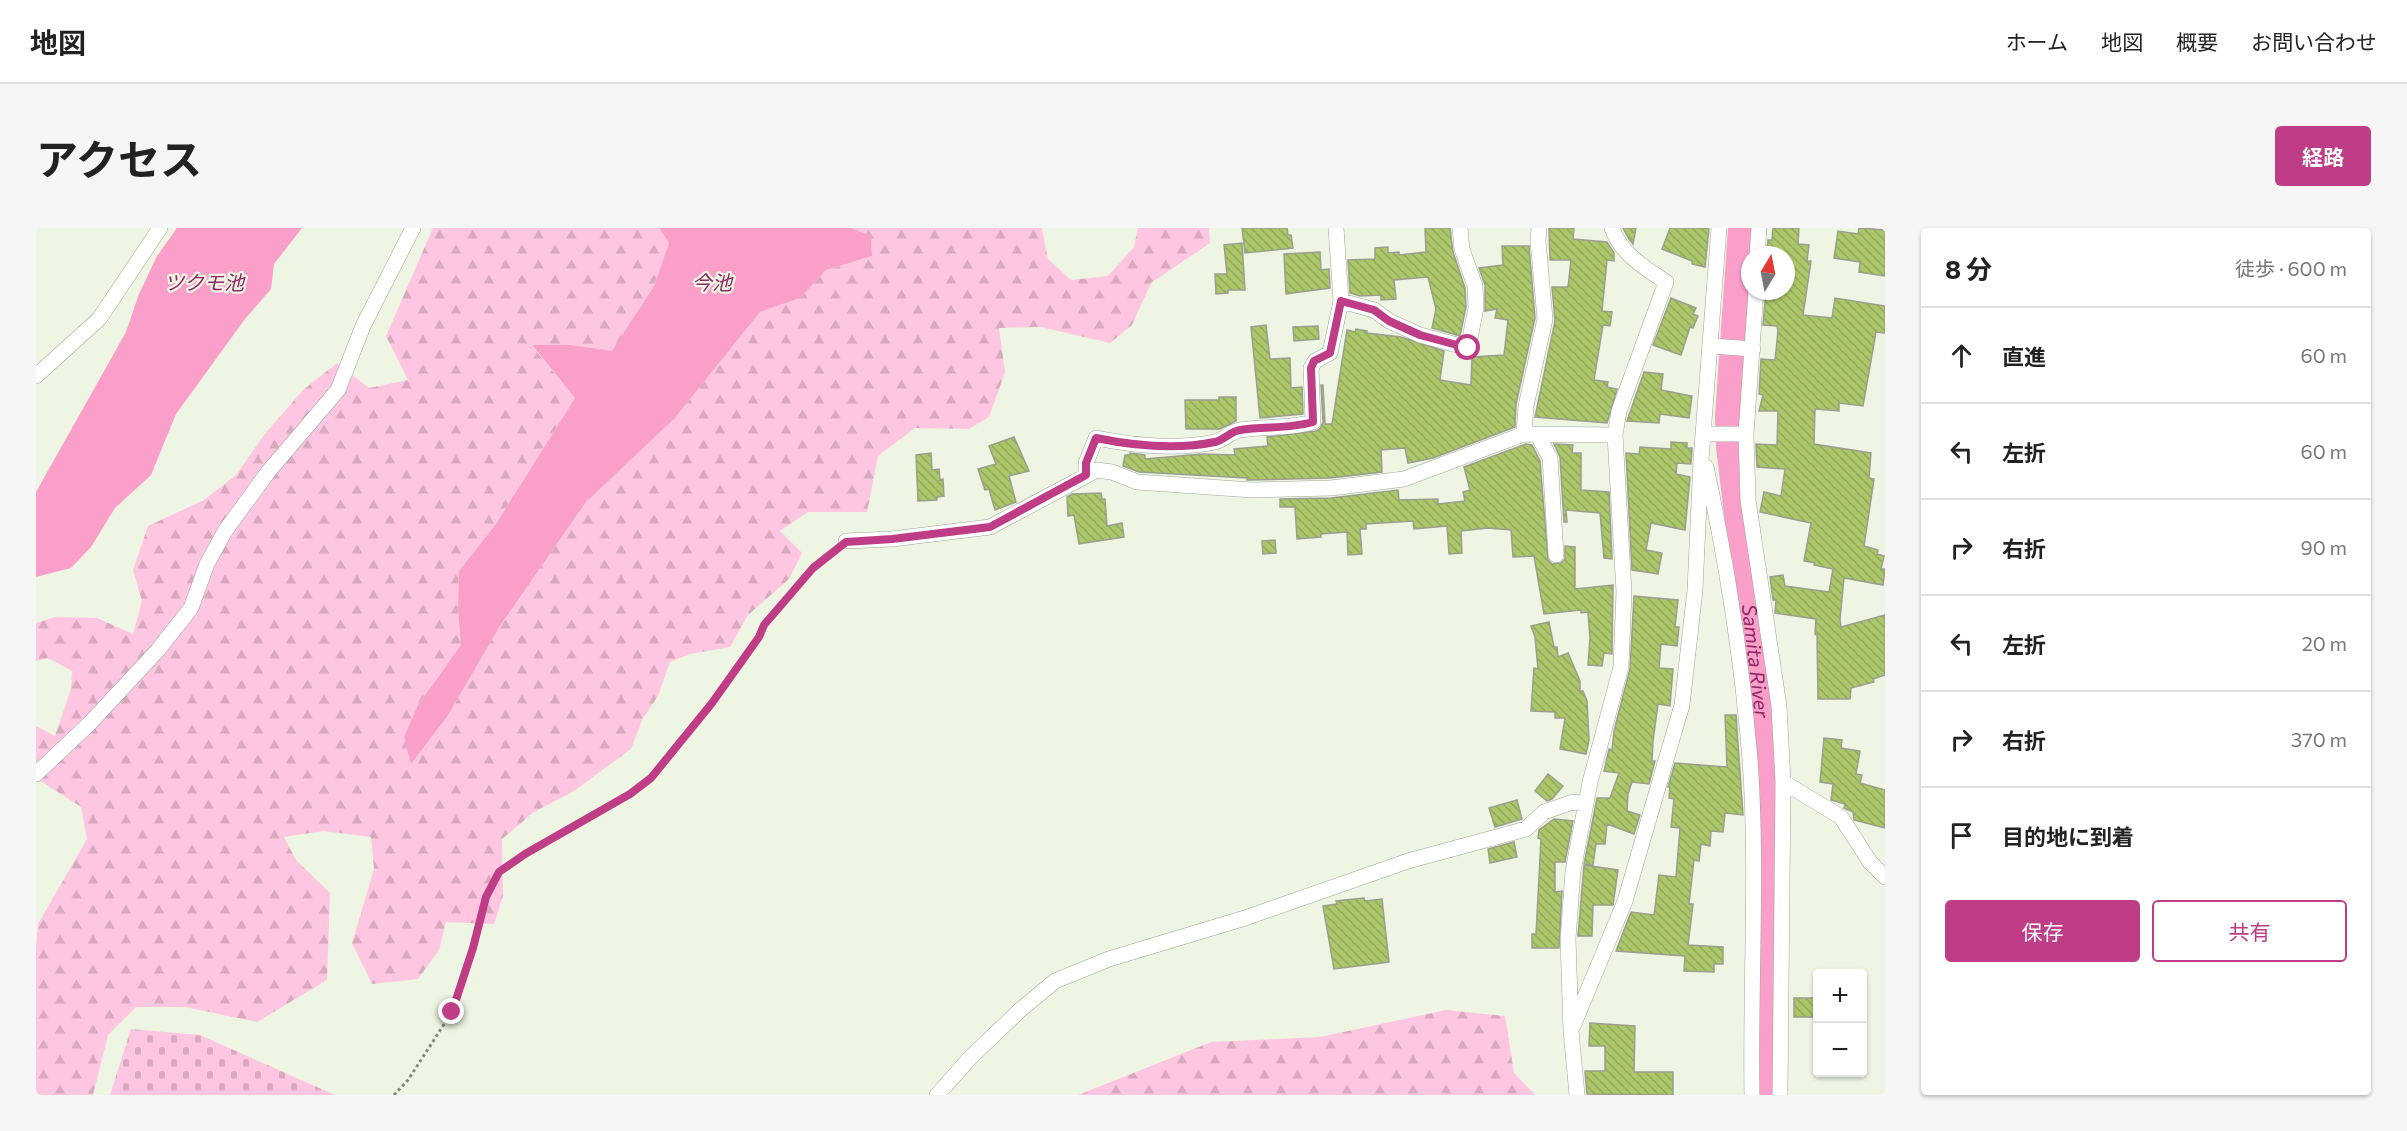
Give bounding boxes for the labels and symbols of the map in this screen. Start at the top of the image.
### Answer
north arrow [1741,246,1795,300]
water label: ツクモ池 [164,270,246,294]
water label: 今池 [692,270,734,294]
route start [1454,334,1480,360]
water label: Samita River [1738,603,1775,720]
route end [438,998,464,1024]

